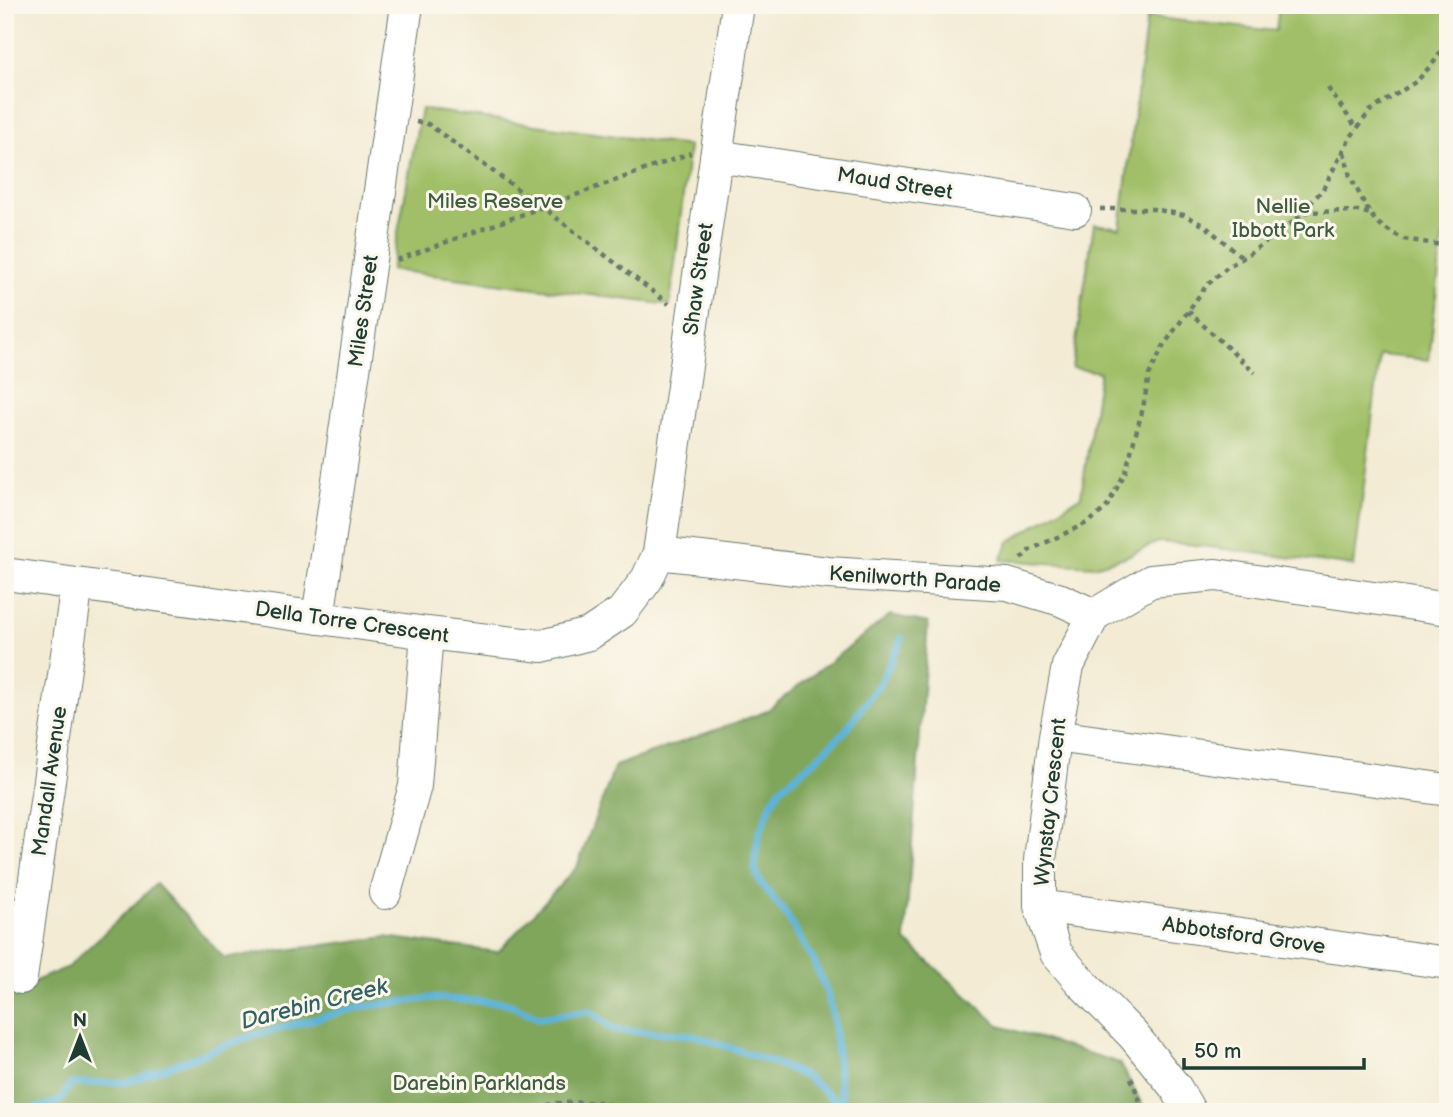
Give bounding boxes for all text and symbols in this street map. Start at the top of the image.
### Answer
street label: Maud Street [835,162,955,205]
park label: Miles Reserve [427,189,563,214]
park label: Nellie Ibbott Park [1232,194,1335,243]
street label: Shaw Street [678,221,719,337]
street label: Miles Street [343,253,384,369]
street label: Kenilworth Parade [828,561,1002,598]
street label: Della Torre Crescent [253,596,451,649]
street label: Mandall Avenue [27,704,72,858]
street label: Wynstay Crescent [1029,716,1072,887]
street label: Abbotsford Grove [1161,912,1327,959]
water label: Darebin Creek [238,972,391,1036]
north arrow [46,1002,116,1072]
text: N [73,1010,87,1033]
scale bar [1184,1026,1364,1070]
text: 50 m [1194,1039,1241,1064]
park label: Darebin Parklands [392,1071,566,1096]

